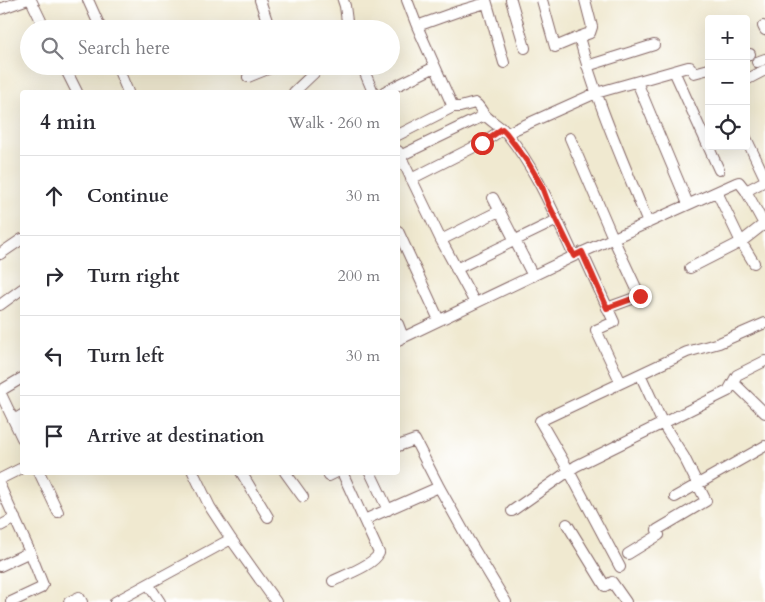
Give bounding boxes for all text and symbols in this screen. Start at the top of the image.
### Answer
map controls [705,15,750,150]
button: + [705,15,750,60]
search box [20,20,400,75]
icon: search [38,34,66,62]
text: Search here [78,35,170,61]
button: − [705,60,750,105]
button: locate [705,105,750,150]
text: 4 min [40,108,96,137]
text: Walk · 260 m [288,112,380,134]
route start [471,132,494,155]
icon: ahead [40,182,68,210]
text: Continue [87,183,169,209]
text: 30 m [346,185,380,207]
icon: right [40,262,68,290]
text: Turn right [87,263,179,289]
text: 200 m [338,265,380,287]
route end [629,285,652,308]
icon: left [40,342,68,370]
text: Turn left [87,343,164,369]
text: 30 m [346,345,380,367]
icon: arrive [40,422,68,450]
text: Arrive at destination [87,423,264,449]

